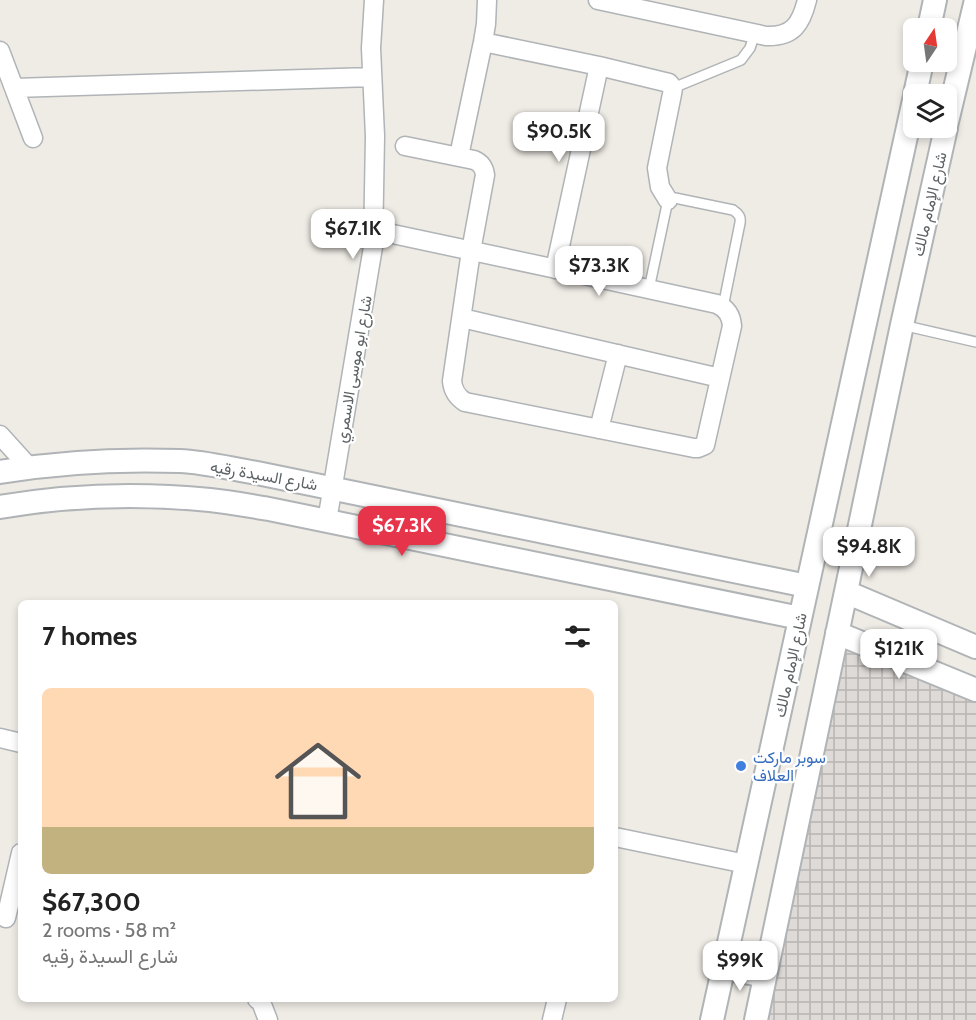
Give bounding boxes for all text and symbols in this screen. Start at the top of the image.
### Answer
north arrow [903,18,957,72]
map controls [903,18,957,138]
button: layers [903,84,957,138]
pin: $90.5K [510,112,608,163]
text: $90.5K [527,119,591,143]
street label: شارع الإمام مالك [908,150,953,258]
pin: $67.1K [304,209,402,260]
text: $67.1K [325,216,381,240]
pin: $73.3K [550,246,648,297]
text: $73.3K [569,253,629,277]
street label: شارع ابو موسى الاسمري [331,294,380,445]
street label: شارع السيدة رقيه [208,457,319,496]
pin: $67.3K [353,506,451,557]
text: $67.3K [372,513,432,537]
pin: $94.8K [820,527,918,578]
text: $94.8K [837,534,901,558]
street label: شارع الإمام مالك [770,611,813,719]
text: 7 homes [42,620,137,652]
icon: filters [561,620,594,653]
pin: $121K [857,629,941,680]
text: $121K [874,636,924,660]
icon: home [264,727,372,835]
place label: سوبر ماركت العلاف [753,748,826,785]
marker: سوبر ماركت العلاف [734,759,748,773]
text: $67,300 [42,886,141,918]
text: 2 rooms · 58 m² [42,918,176,942]
pin: $99K [704,941,776,992]
text: شارع السيدة رقيه [42,944,178,968]
text: $99K [717,948,763,972]

